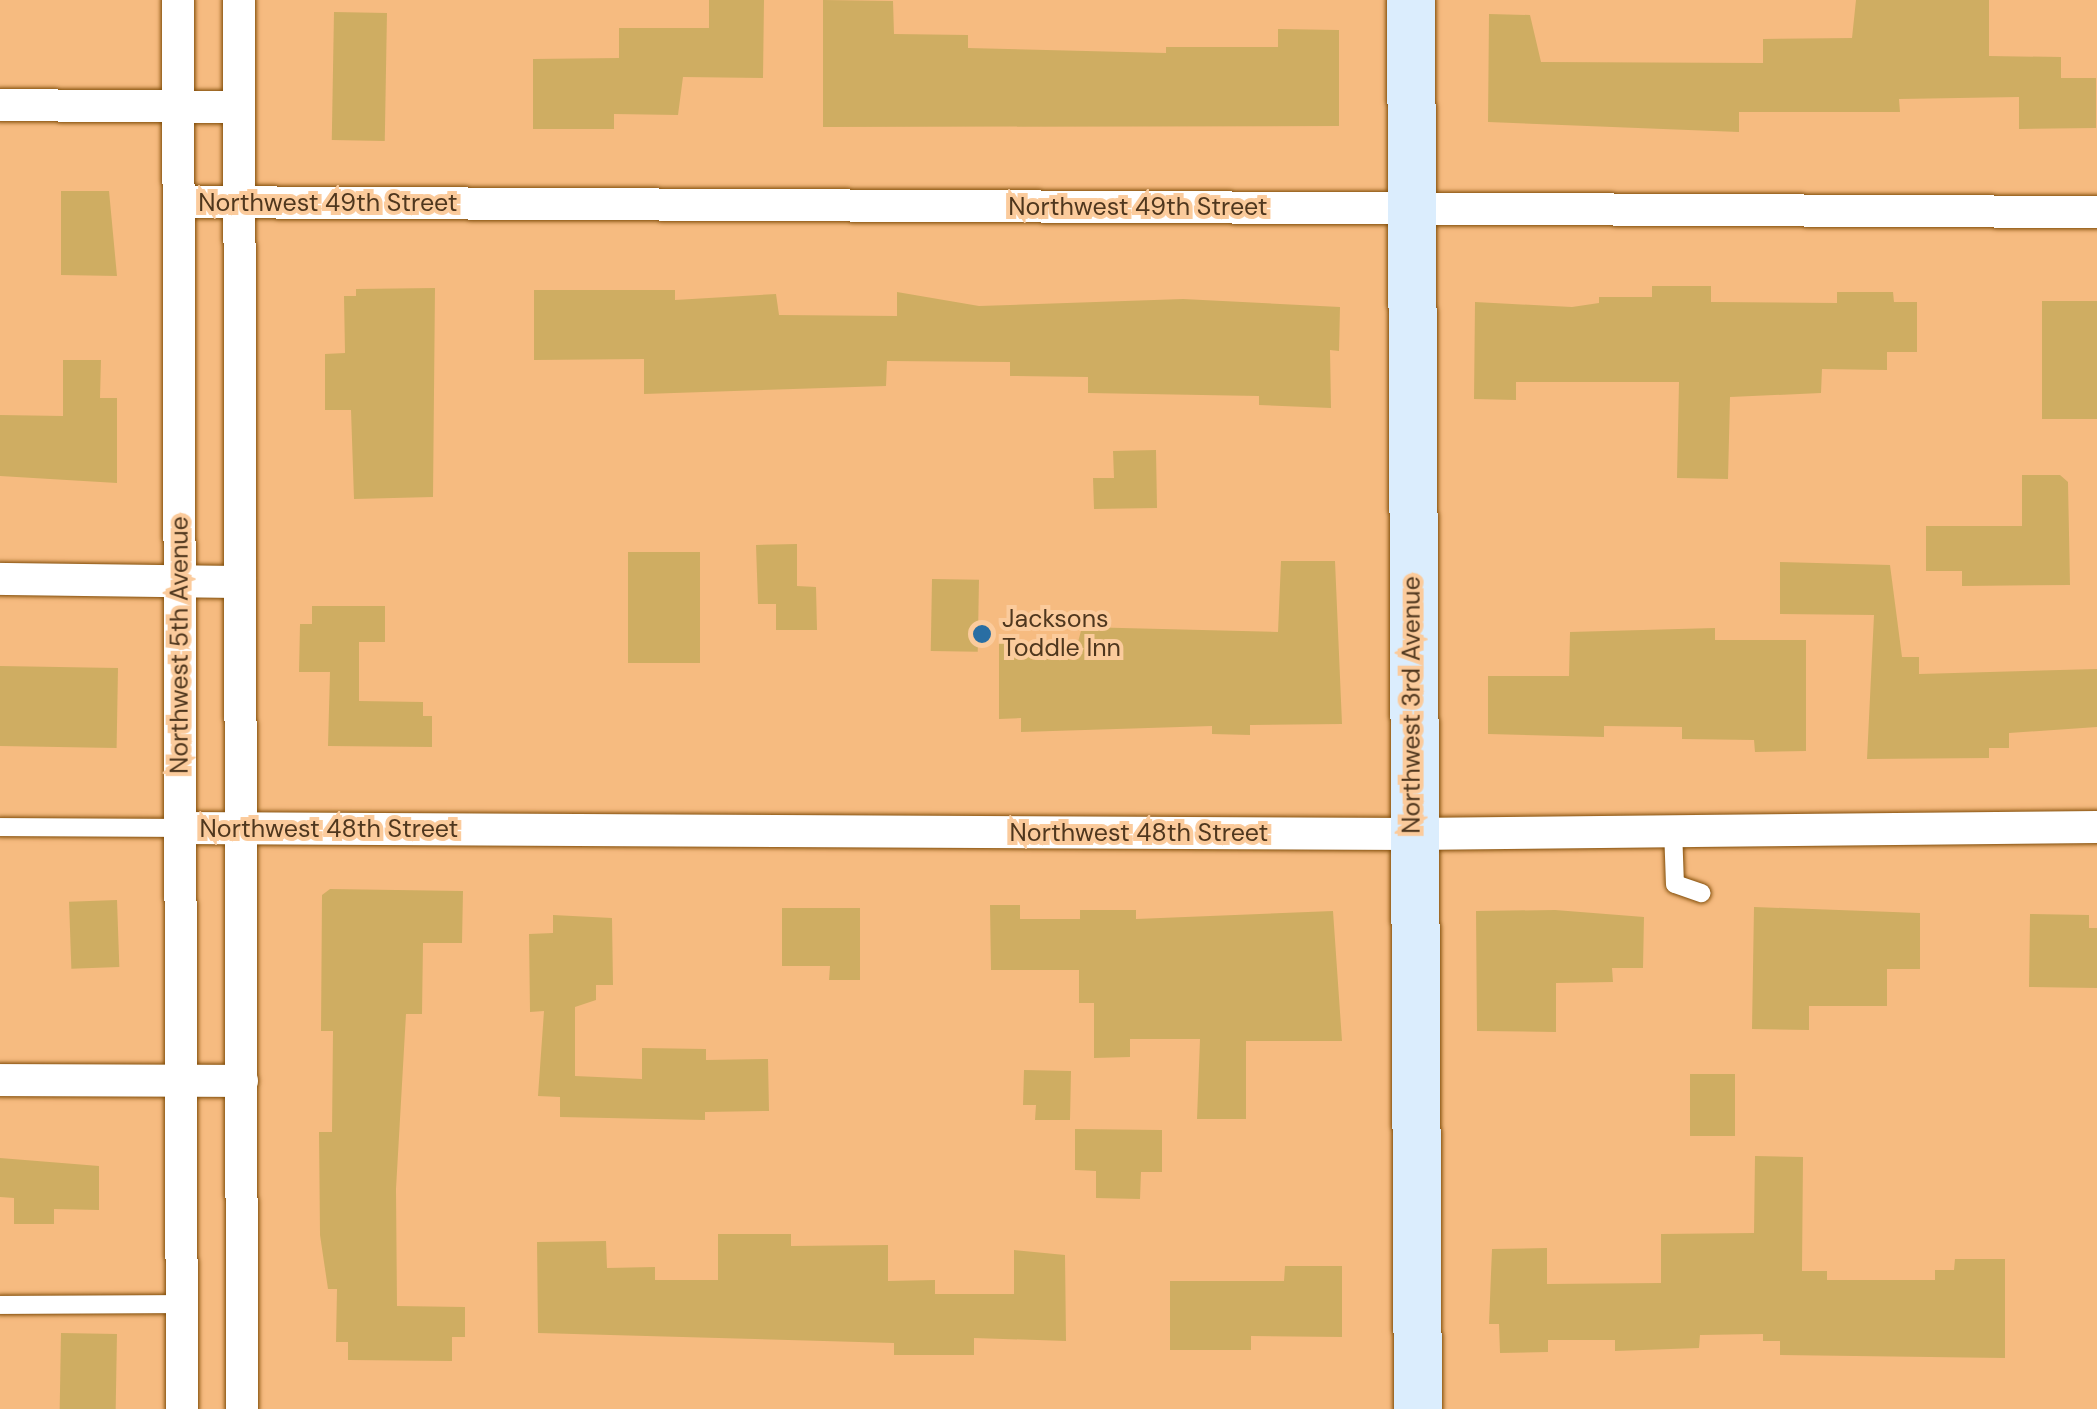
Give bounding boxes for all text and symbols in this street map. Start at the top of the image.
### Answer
street label: Northwest 49th Street [198,188,458,218]
street label: Northwest 49th Street [1008,192,1268,222]
street label: Northwest 5th Avenue [165,516,195,774]
street label: Northwest 3rd Avenue [1397,576,1427,834]
place label: Jacksons Toddle Inn [1002,605,1121,664]
marker: Jacksons Toddle Inn [971,623,993,645]
street label: Northwest 48th Street [200,814,458,844]
street label: Northwest 48th Street [1010,818,1268,848]

